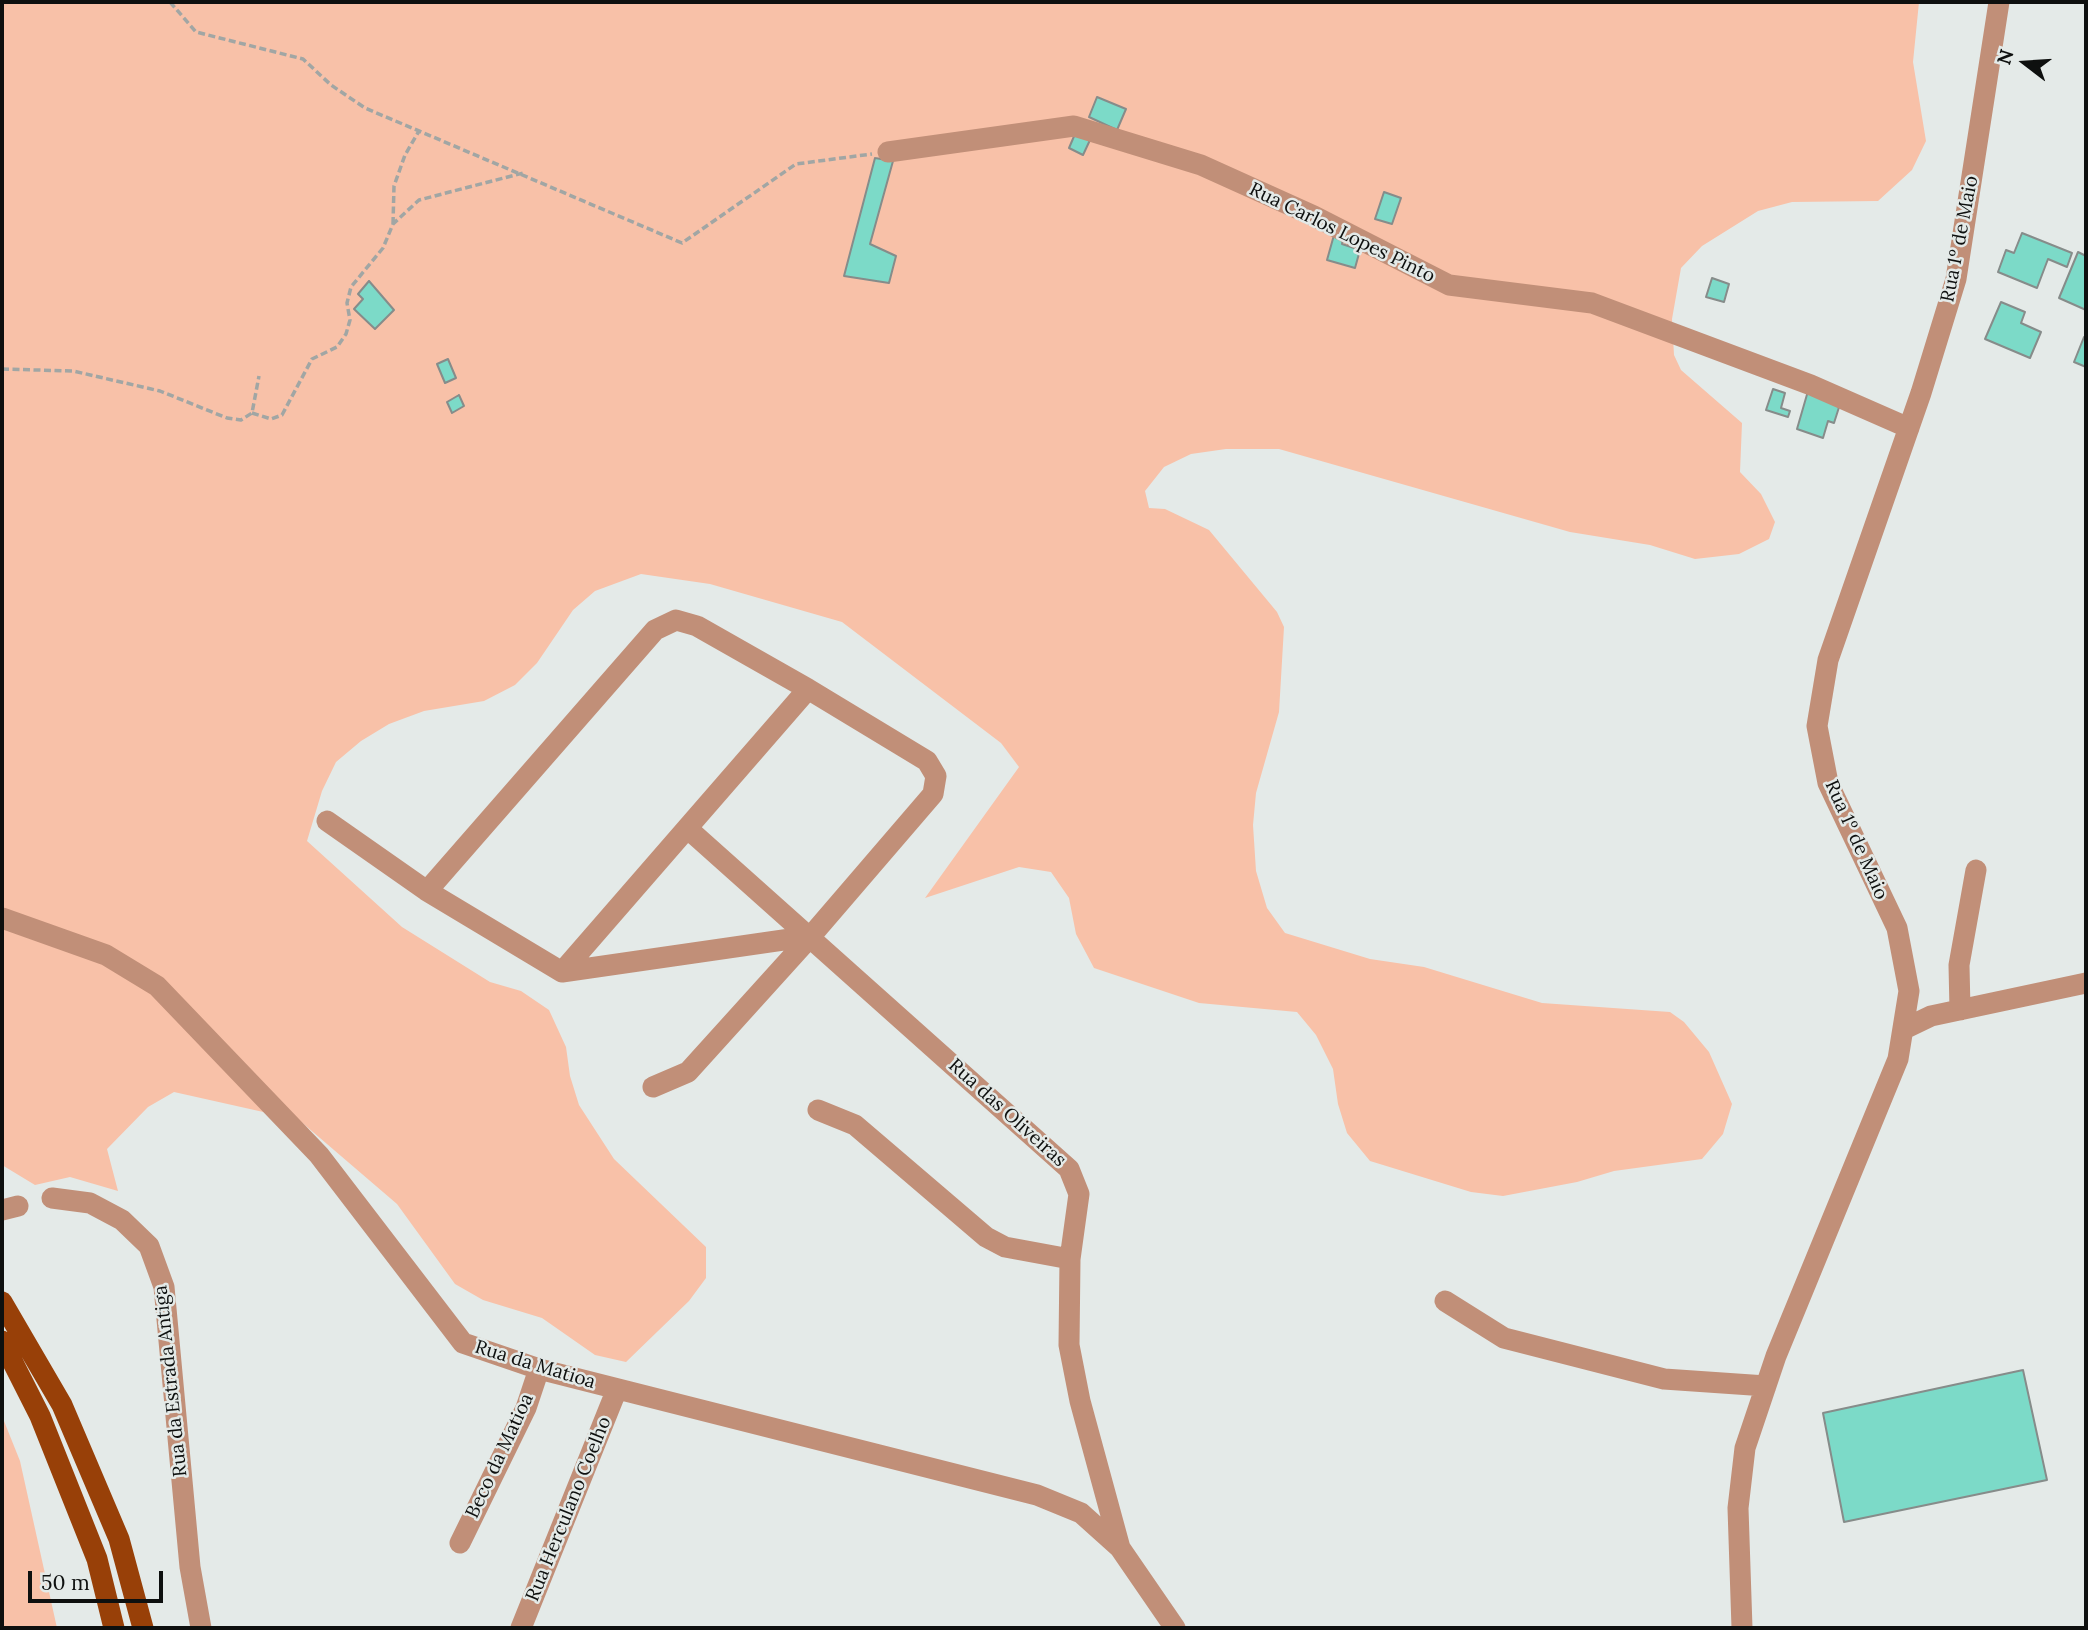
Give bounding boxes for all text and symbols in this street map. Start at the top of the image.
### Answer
north arrow [1990,28,2060,98]
text: N [1991,46,2019,67]
street label: Rua 1º de Maio [1937,174,1983,304]
street label: Rua Carlos Lopes Pinto [1246,178,1438,288]
street label: Rua 1º de Maio [1819,777,1893,903]
street label: Rua das Oliveiras [943,1054,1071,1172]
street label: Rua da Estrada Antiga [150,1284,192,1478]
street label: Rua da Matioa [472,1336,598,1394]
street label: Beco da Matioa [461,1390,539,1522]
street label: Rua Herculano Coelho [521,1413,617,1605]
scale bar [32,1556,166,1600]
text: 50 m [41,1569,90,1596]

